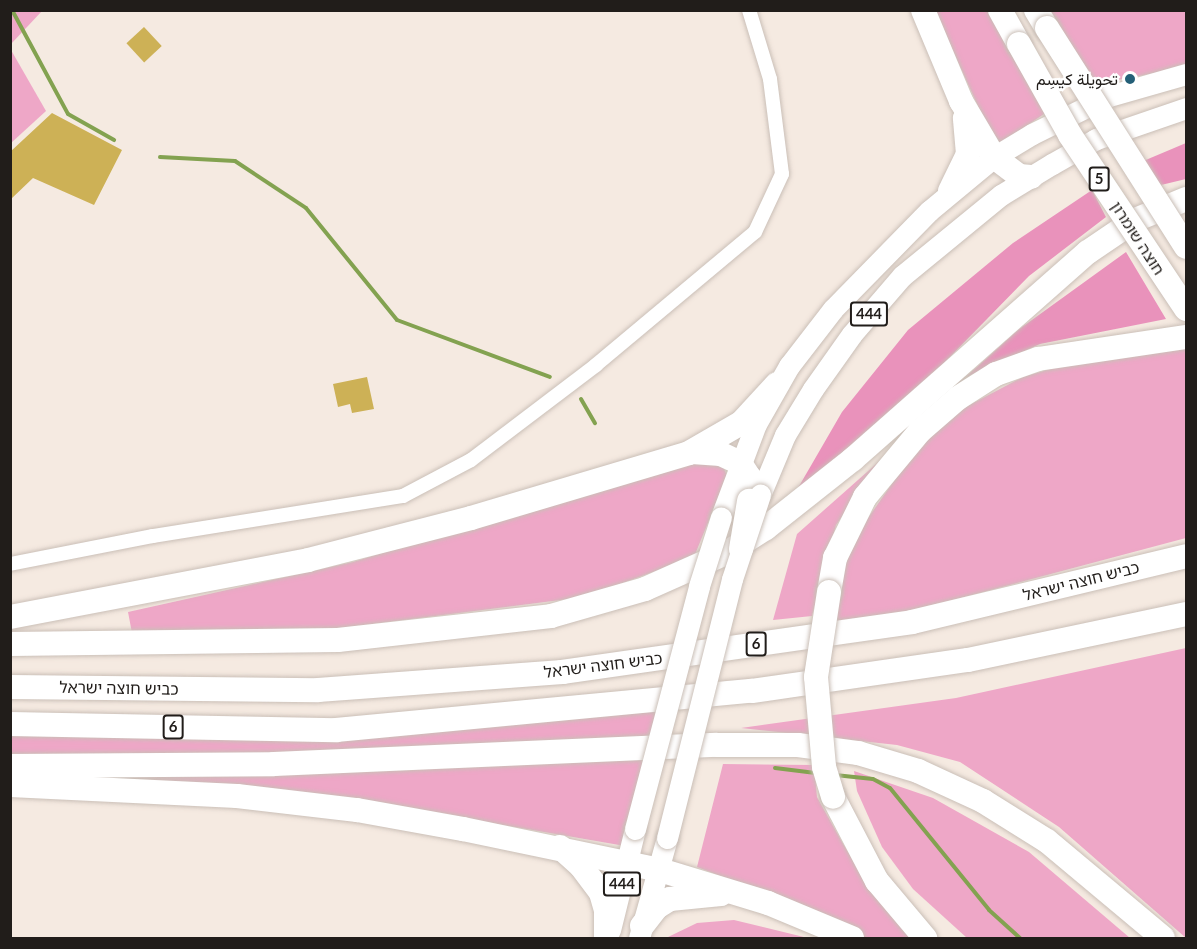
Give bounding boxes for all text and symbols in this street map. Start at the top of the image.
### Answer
place label: تحويلة كيسِم [1036,69,1118,89]
marker: تحويلة كيسِم [1123,72,1137,86]
road number: 5 [1088,167,1110,191]
street label: חוצה שומרון [1107,198,1169,278]
road number: 444 [850,302,888,326]
street label: כביש חוצה ישראל [1021,557,1141,605]
road number: 6 [746,632,766,656]
street label: כביש חוצה ישראל [543,648,663,682]
street label: כביש חוצה ישראל [59,677,179,699]
road number: 6 [162,715,184,739]
road number: 444 [602,872,642,896]

